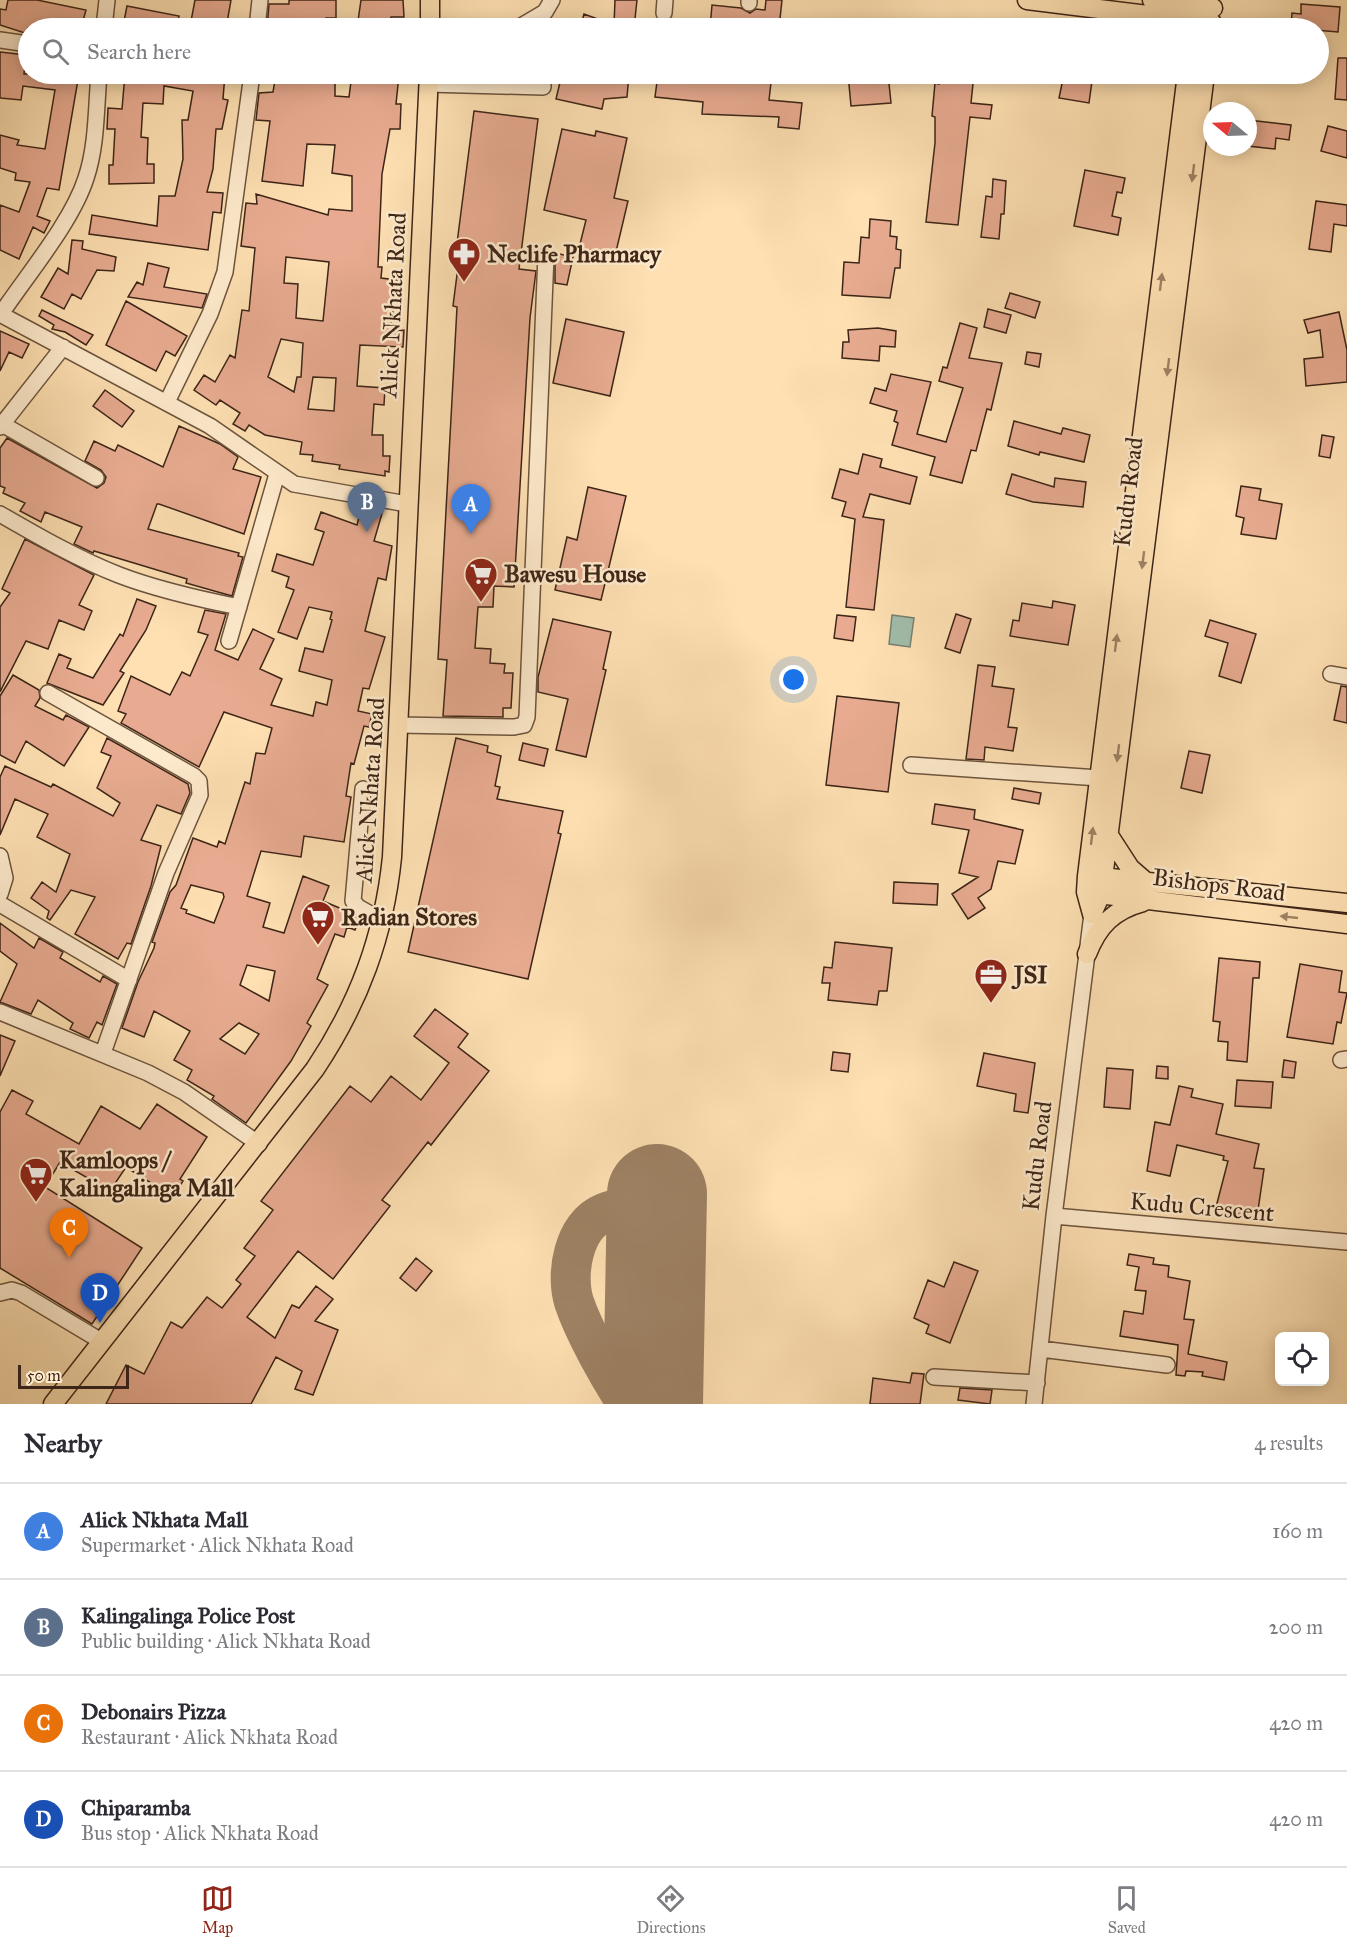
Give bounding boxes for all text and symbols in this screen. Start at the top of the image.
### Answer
search box [18,18,1329,84]
icon: search [39,35,72,68]
text: Search here [87,38,191,65]
north arrow [1203,102,1257,156]
one-way arrow [1188,164,1197,183]
street label: Alick Nkhata Road [373,212,413,399]
pharmacy icon: Neclife Pharmacy [446,236,482,283]
place label: Neclife Pharmacy [487,239,663,269]
one-way arrow [1156,273,1165,292]
one-way arrow [1163,357,1173,376]
street label: Kudu Road [1106,435,1150,549]
pin: B [348,482,386,532]
pin: A [452,484,490,534]
one-way arrow [1138,551,1148,570]
supermarket icon: Bawesu House [463,556,499,603]
place label: Bawesu House [504,559,646,589]
one-way arrow [1111,633,1121,652]
your location [779,665,808,694]
street label: Alick Nkhata Road [348,696,391,885]
one-way arrow [1114,744,1123,763]
one-way arrow [1087,826,1096,845]
street label: Bishops Road [1151,862,1287,908]
supermarket icon: Radian Stores [300,899,336,946]
place label: Radian Stores [341,902,477,932]
one-way arrow [1279,912,1298,922]
office icon: JSI [973,957,1009,1004]
place label: JSI [1011,960,1048,990]
street label: Kudu Road [1015,1099,1059,1213]
place label: Kamloops / Kalingalinga Mall [59,1145,235,1203]
supermarket icon: Kamloops / Kalingalinga Mall [18,1156,54,1203]
street label: Kudu Crescent [1129,1186,1276,1228]
pin: C [50,1208,88,1258]
pin: D [80,1274,120,1323]
map controls [1275,1332,1329,1386]
button: locate [1275,1332,1329,1386]
scale bar [18,1362,129,1390]
text: 50 m [27,1366,61,1385]
text: Nearby [24,1427,102,1459]
text: 4 results [1254,1431,1323,1455]
text: Alick Nkhata Mall [81,1506,248,1533]
text: A [37,1519,50,1543]
text: 160 m [1272,1519,1323,1543]
text: Supermarket · Alick Nkhata Road [81,1533,354,1557]
text: Kalingalinga Police Post [81,1602,295,1629]
text: B [37,1615,50,1639]
text: 200 m [1269,1615,1323,1639]
text: Public building · Alick Nkhata Road [81,1629,371,1653]
text: Debonairs Pizza [81,1698,226,1725]
text: C [37,1711,50,1735]
text: 420 m [1269,1711,1323,1735]
text: Restaurant · Alick Nkhata Road [81,1725,338,1749]
text: Chiparamba [81,1794,190,1821]
text: D [36,1807,51,1831]
text: 420 m [1269,1807,1323,1831]
text: Bus stop · Alick Nkhata Road [81,1821,319,1845]
tab: Map [201,1882,234,1937]
tab: Directions [636,1882,705,1937]
tab: Saved [1108,1882,1146,1937]

